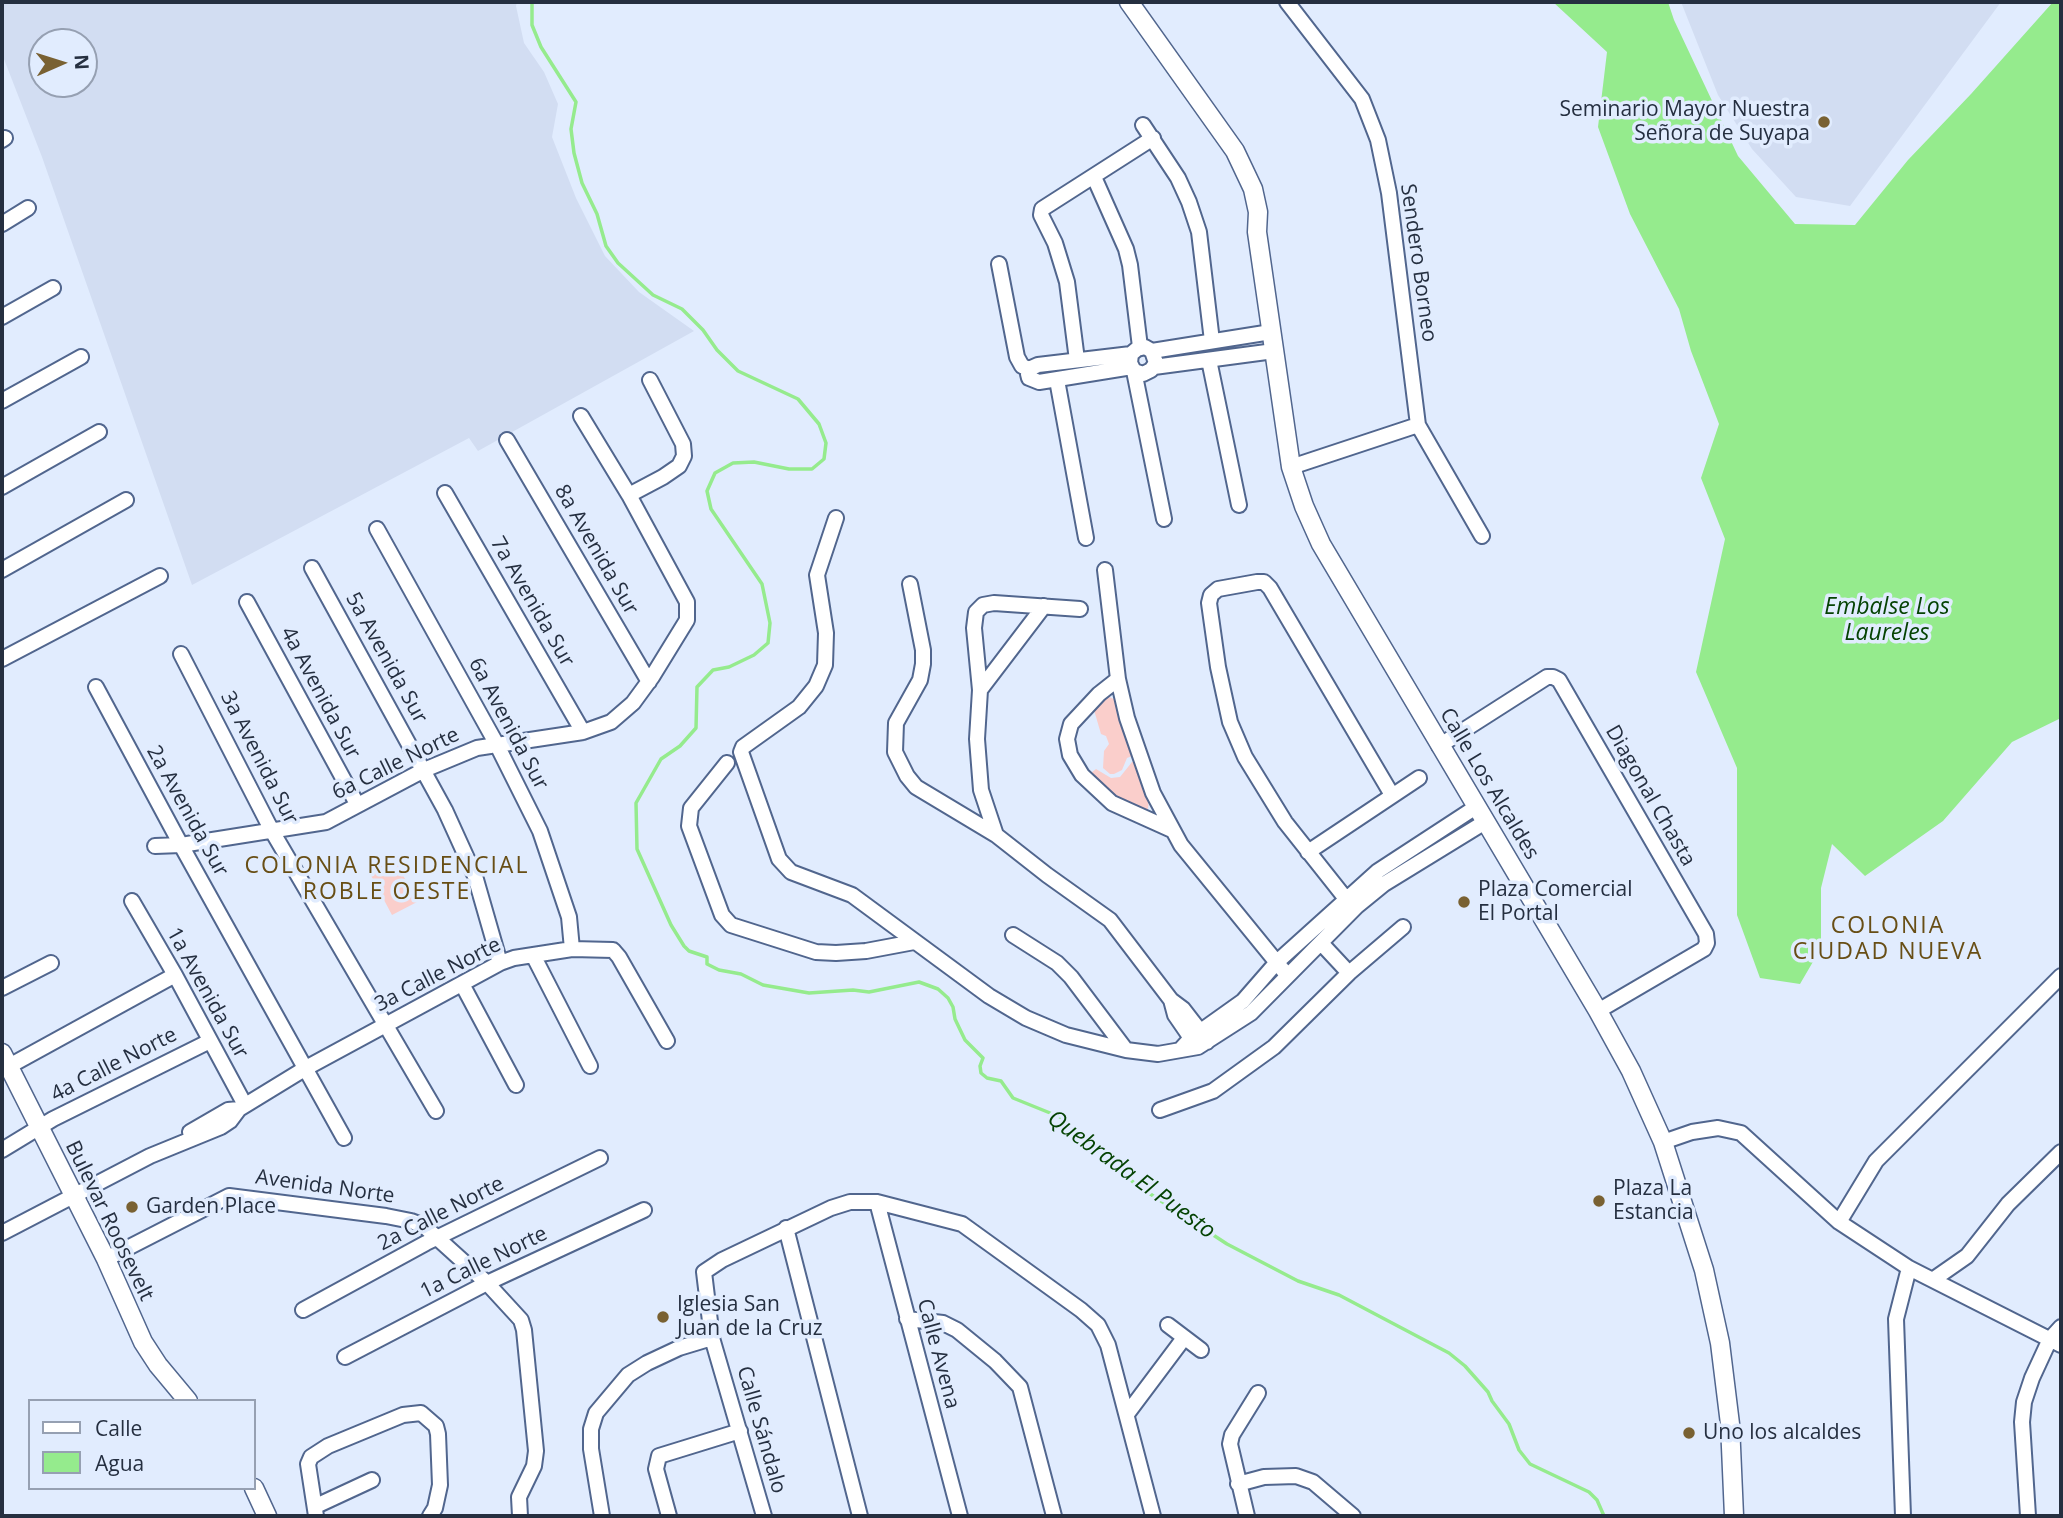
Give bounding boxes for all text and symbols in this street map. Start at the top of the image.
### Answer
north arrow [28,28,98,98]
text: N [69,54,95,70]
place label: Seminario Mayor Nuestra Señora de Suyapa [1559,97,1810,147]
marker: Seminario Mayor Nuestra Señora de Suyapa [1816,114,1832,130]
street label: Sendero Borneo [1394,182,1442,344]
street label: 8a Avenida Sur [549,481,643,619]
street label: 7a Avenida Sur [485,533,579,671]
street label: 5a Avenida Sur [340,588,432,728]
water label: Embalse Los Laureles [1824,593,1950,647]
street label: 4a Avenida Sur [275,623,365,763]
street label: 6a Avenida Sur [463,654,553,794]
street label: 3a Avenida Sur [215,687,303,829]
street label: Calle Los Alcaldes [1434,704,1544,864]
street label: Diagonal Chasta [1599,721,1701,871]
street label: 6a Calle Norte [328,722,464,806]
street label: 2a Avenida Sur [141,741,233,881]
district label: COLONIA RESIDENCIAL ROBLE OESTE [247,852,527,906]
place label: Plaza Comercial El Portal [1478,877,1633,927]
marker: Plaza Comercial El Portal [1456,894,1472,910]
district label: COLONIA CIUDAD NUEVA [1794,912,1982,966]
street label: 1a Avenida Sur [161,923,253,1063]
street label: 3a Calle Norte [371,932,505,1018]
street label: 4a Calle Norte [47,1022,181,1108]
water label: Quebrada El Puesto [1042,1105,1220,1245]
street label: Bulevar Roosevelt [59,1137,159,1305]
street label: Avenida Norte [254,1165,396,1209]
street label: 2a Calle Norte [374,1171,508,1257]
place label: Plaza La Estancia [1613,1176,1694,1226]
marker: Plaza La Estancia [1591,1193,1607,1209]
place label: Garden Place [146,1194,276,1220]
marker: Garden Place [124,1199,140,1215]
street label: 1a Calle Norte [416,1221,552,1305]
place label: Iglesia San Juan de la Cruz [677,1292,823,1342]
street label: Calle Avena [911,1296,965,1412]
marker: Iglesia San Juan de la Cruz [655,1309,671,1325]
street label: Calle Sándalo [731,1363,791,1497]
legend [28,1399,256,1490]
text: Calle [95,1414,142,1442]
place label: Uno los alcaldes [1703,1420,1861,1446]
marker: Uno los alcaldes [1681,1425,1697,1441]
text: Agua [95,1449,144,1477]

